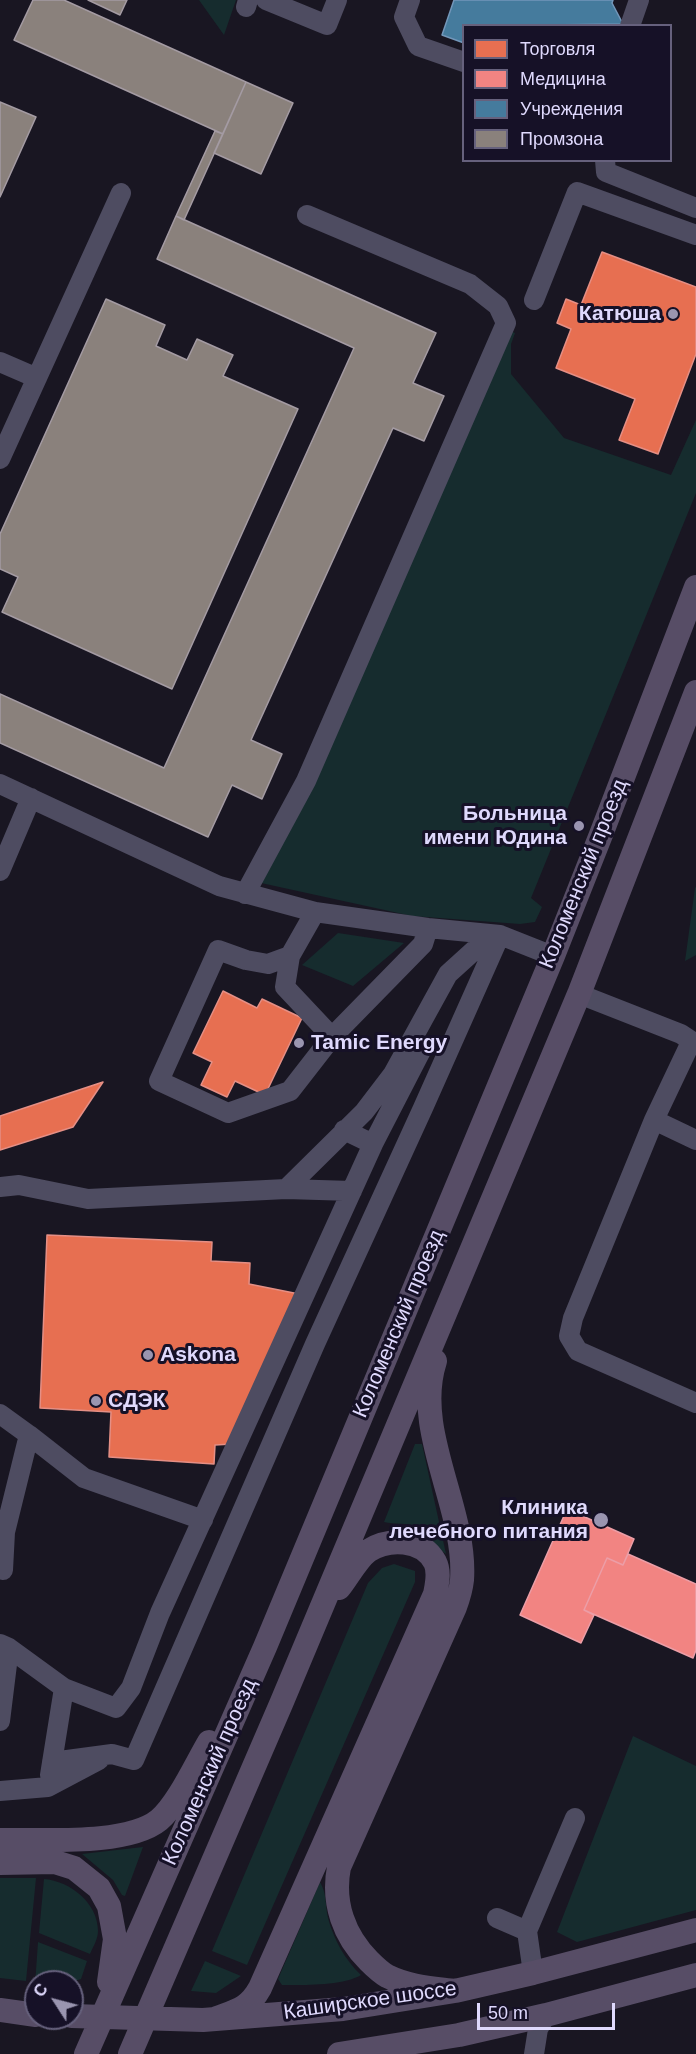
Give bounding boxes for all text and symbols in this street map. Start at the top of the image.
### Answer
legend [462,24,672,162]
text: Торговля [520,39,595,59]
text: Медицина [520,69,606,89]
text: Учреждения [520,99,623,119]
text: Промзона [520,129,603,149]
place label: Катюша [579,301,661,327]
marker: Катюша [666,307,680,321]
street label: Коломенский проезд [535,776,633,972]
place label: Больница имени Юдина [424,801,567,851]
marker: Больница имени Юдина [572,819,586,833]
place label: Tamic Energy [311,1030,447,1056]
marker: Tamic Energy [292,1036,306,1050]
street label: Коломенский проезд [348,1226,450,1422]
place label: Askona [160,1342,236,1368]
marker: Askona [141,1348,155,1362]
place label: СДЭК [108,1388,166,1414]
marker: СДЭК [89,1394,103,1408]
place label: Клиника лечебного питания [389,1495,588,1545]
marker: Клиника лечебного питания [592,1511,610,1529]
street label: Коломенский проезд [157,1675,263,1869]
north arrow [24,1970,84,2030]
street label: Каширское шоссе [282,1976,458,2026]
text: С [30,1981,51,2000]
scale bar [480,1991,618,2029]
text: 50 m [488,2003,528,2023]

